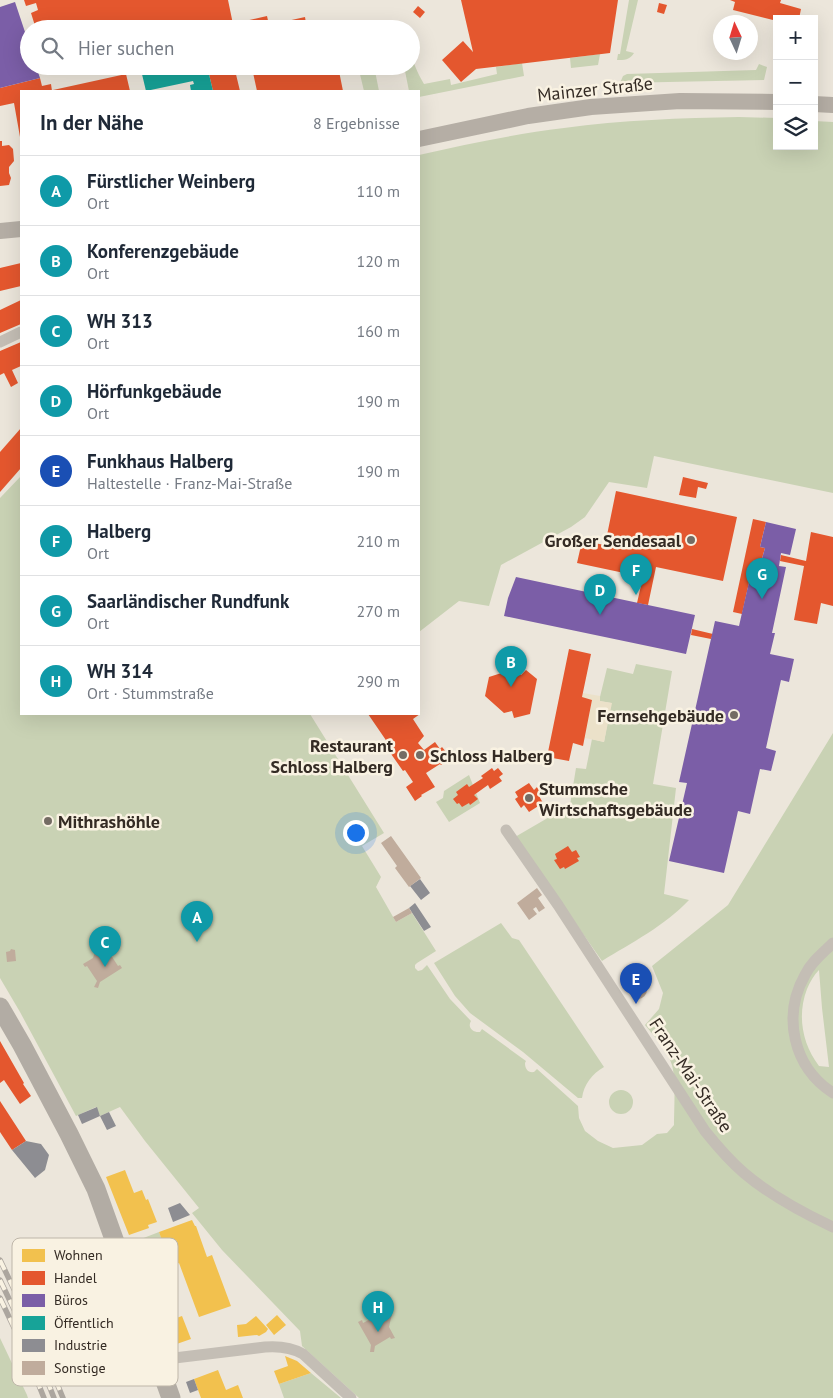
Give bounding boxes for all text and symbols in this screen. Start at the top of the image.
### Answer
north arrow [713,15,758,60]
map controls [773,15,818,150]
button: + [773,15,818,60]
search box [20,20,420,75]
icon: search [38,34,66,62]
text: Hier suchen [78,36,174,60]
button: − [773,60,818,105]
street label: Mainzer Straße [536,71,654,107]
button: layers [773,105,818,150]
text: In der Nähe [40,109,144,136]
text: 8 Ergebnisse [313,113,400,133]
text: Fürstlicher Weinberg [87,169,255,193]
text: A [51,181,61,201]
text: 110 m [357,181,400,201]
text: Ort [87,193,109,213]
text: Konferenzgebäude [87,239,239,263]
text: B [51,251,61,271]
text: 120 m [357,251,400,271]
text: Ort [87,263,109,283]
text: WH 313 [87,309,153,333]
text: C [52,321,60,341]
text: 160 m [357,321,400,341]
text: Ort [87,333,109,353]
text: Hörfunkgebäude [87,379,222,403]
text: D [51,391,61,411]
text: 190 m [357,391,400,411]
text: Ort [87,403,109,423]
text: Funkhaus Halberg [87,449,233,473]
text: E [52,461,60,481]
text: 190 m [357,461,400,481]
text: Haltestelle · Franz-Mai-Straße [87,473,292,493]
text: Halberg [87,519,151,543]
place label: Großer Sendesaal [545,529,682,552]
text: F [52,531,60,551]
text: 210 m [357,531,400,551]
marker: Großer Sendesaal [685,534,697,546]
text: Ort [87,543,109,563]
pin: F [620,554,652,595]
pin: G [746,558,778,599]
pin: D [584,574,616,615]
text: Saarländischer Rundfunk [87,589,289,613]
text: G [51,601,61,621]
text: 270 m [357,601,400,621]
text: Ort [87,613,109,633]
pin: B [495,646,527,687]
text: WH 314 [87,659,153,683]
text: H [51,671,61,691]
text: 290 m [357,671,400,691]
text: Ort · Stummstraße [87,683,214,703]
place label: Fernsehgebäude [597,704,724,727]
marker: Fernsehgebäude [728,709,740,721]
place label: Restaurant Schloss Halberg [270,734,394,778]
place label: Schloss Halberg [430,744,553,767]
marker: Restaurant Schloss Halberg [397,749,409,761]
marker: Schloss Halberg [414,749,426,761]
place label: Stummsche Wirtschaftsgebäude [539,777,692,821]
marker: Stummsche Wirtschaftsgebäude [523,792,535,804]
place label: Mithrashöhle [58,810,160,833]
marker: Mithrashöhle [42,815,54,827]
your location [343,820,369,846]
pin: A [181,901,213,942]
pin: C [89,926,121,967]
pin: E [620,963,652,1004]
street label: Franz-Mai-Straße [644,1013,738,1137]
legend [12,1238,178,1386]
text: Wohnen [54,1246,103,1264]
text: Handel [54,1269,97,1287]
text: Büros [54,1291,88,1309]
pin: H [362,1291,394,1332]
text: Öffentlich [54,1314,114,1332]
text: Industrie [54,1336,107,1354]
text: Sonstige [54,1359,106,1377]

